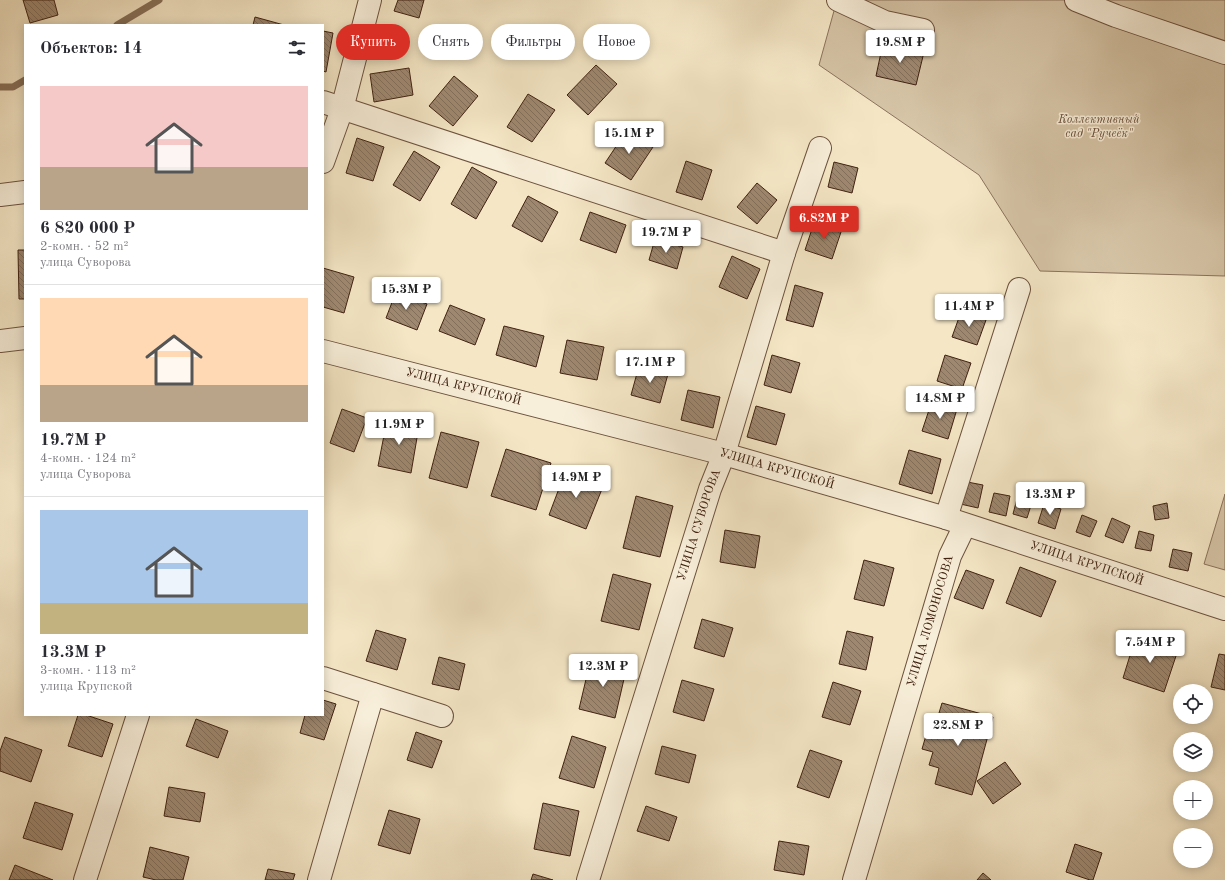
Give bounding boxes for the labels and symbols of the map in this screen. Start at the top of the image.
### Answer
pin: 19.8M ₽ [863,30,937,64]
park label: Коллективный сад "Ручеёк" [1057,114,1140,140]
pin: 15.1M ₽ [592,121,666,155]
pin: 6.82M ₽ [787,206,861,240]
pin: 19.7M ₽ [629,220,703,254]
pin: 15.3M ₽ [369,277,443,311]
pin: 11.4M ₽ [932,294,1006,328]
pin: 17.1M ₽ [613,350,687,384]
street label: УЛИЦА КРУПСКОЙ [404,366,523,408]
pin: 14.8M ₽ [903,386,977,420]
pin: 11.9M ₽ [362,412,436,446]
street label: УЛИЦА КРУПСКОЙ [718,447,836,491]
pin: 14.9M ₽ [539,465,613,499]
street label: УЛИЦА СУВОРОВА [676,468,723,582]
pin: 13.3M ₽ [1013,482,1087,516]
street label: УЛИЦА КРУПСКОЙ [1028,540,1146,588]
street label: УЛИЦА ЛОМОНОСОВА [906,554,956,688]
pin: 7.54M ₽ [1113,630,1187,664]
pin: 12.3M ₽ [566,654,640,688]
pin: 22.8M ₽ [921,713,995,747]

